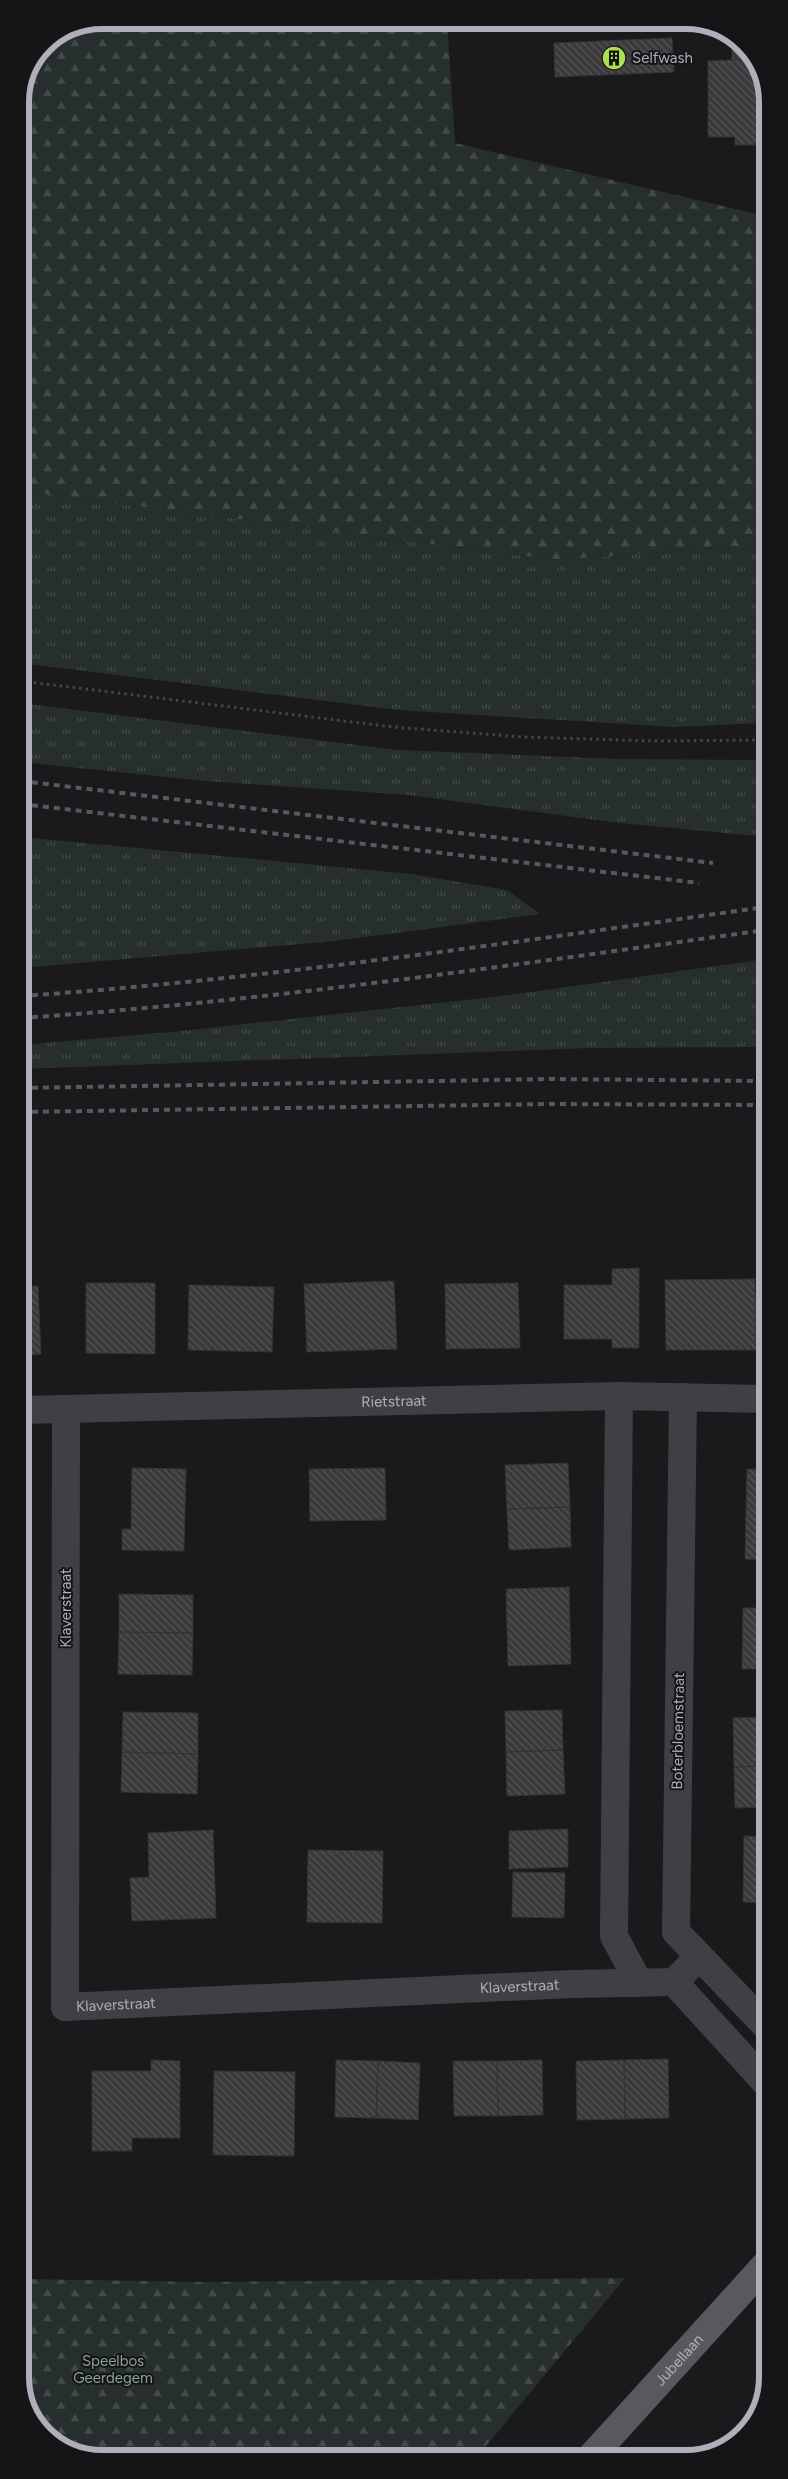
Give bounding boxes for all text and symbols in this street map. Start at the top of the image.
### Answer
building icon: Selfwash [601,45,627,71]
place label: Selfwash [632,49,693,67]
street label: Rietstraat [361,1392,427,1411]
street label: Klaverstraat [57,1568,75,1648]
street label: Boterbloemstraat [668,1672,688,1790]
street label: Klaverstraat [479,1976,560,1997]
street label: Klaverstraat [76,1994,156,2015]
street label: Jubellaan [651,2330,707,2390]
park label: Speelbos Geerdegem [73,2352,153,2387]

